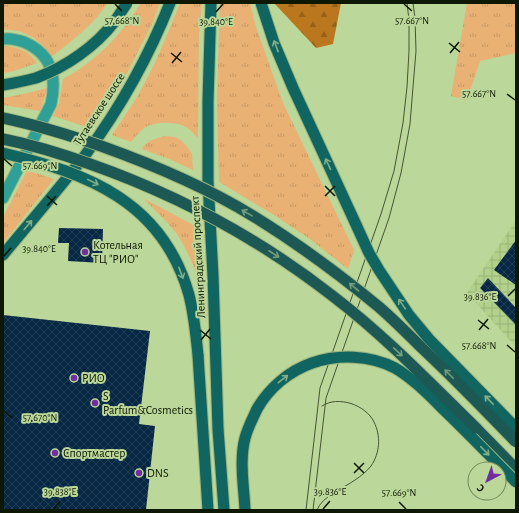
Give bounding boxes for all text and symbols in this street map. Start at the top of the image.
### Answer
text: 57.668°N [105,16,139,26]
text: 57.667°N [395,16,429,26]
text: 39.840°E [199,17,233,27]
one-way arrow [271,40,279,52]
street label: Тутаевское шоссе [71,71,128,148]
text: 57.667°N [462,89,496,99]
one-way arrow [324,159,331,171]
text: 57.669°N [23,161,57,171]
one-way arrow [87,179,99,186]
street label: Ленинградский проспект [189,195,207,318]
one-way arrow [241,208,253,216]
one-way arrow [23,220,32,230]
place label: Котельная ТЦ "РИО" [93,239,143,265]
text: 39.840°E [22,244,56,254]
marker: Котельная ТЦ "РИО" [80,247,90,257]
one-way arrow [268,250,279,258]
one-way arrow [177,267,185,279]
one-way arrow [348,282,359,291]
text: 39.836°E [464,292,496,302]
one-way arrow [398,299,406,310]
text: 57.668°N [462,341,496,351]
one-way arrow [392,347,402,356]
one-way arrow [444,369,454,379]
place label: РИО [82,372,105,384]
marker: РИО [69,373,79,383]
one-way arrow [277,375,288,384]
place label: S Parfum&Cosmetics [103,390,193,416]
one-way arrow [484,395,494,405]
marker: S Parfum&Cosmetics [90,398,100,408]
text: 57.670°N [23,413,57,423]
one-way arrow [480,446,490,456]
place label: Спортмастер [63,447,125,459]
marker: Спортмастер [50,448,60,458]
north arrow [467,461,507,501]
place label: DNS [147,467,169,479]
marker: DNS [134,468,144,478]
text: С [475,482,487,494]
text: 39.838°E [44,487,76,497]
text: 39.836°E [314,487,346,497]
text: 57.669°N [382,488,416,498]

